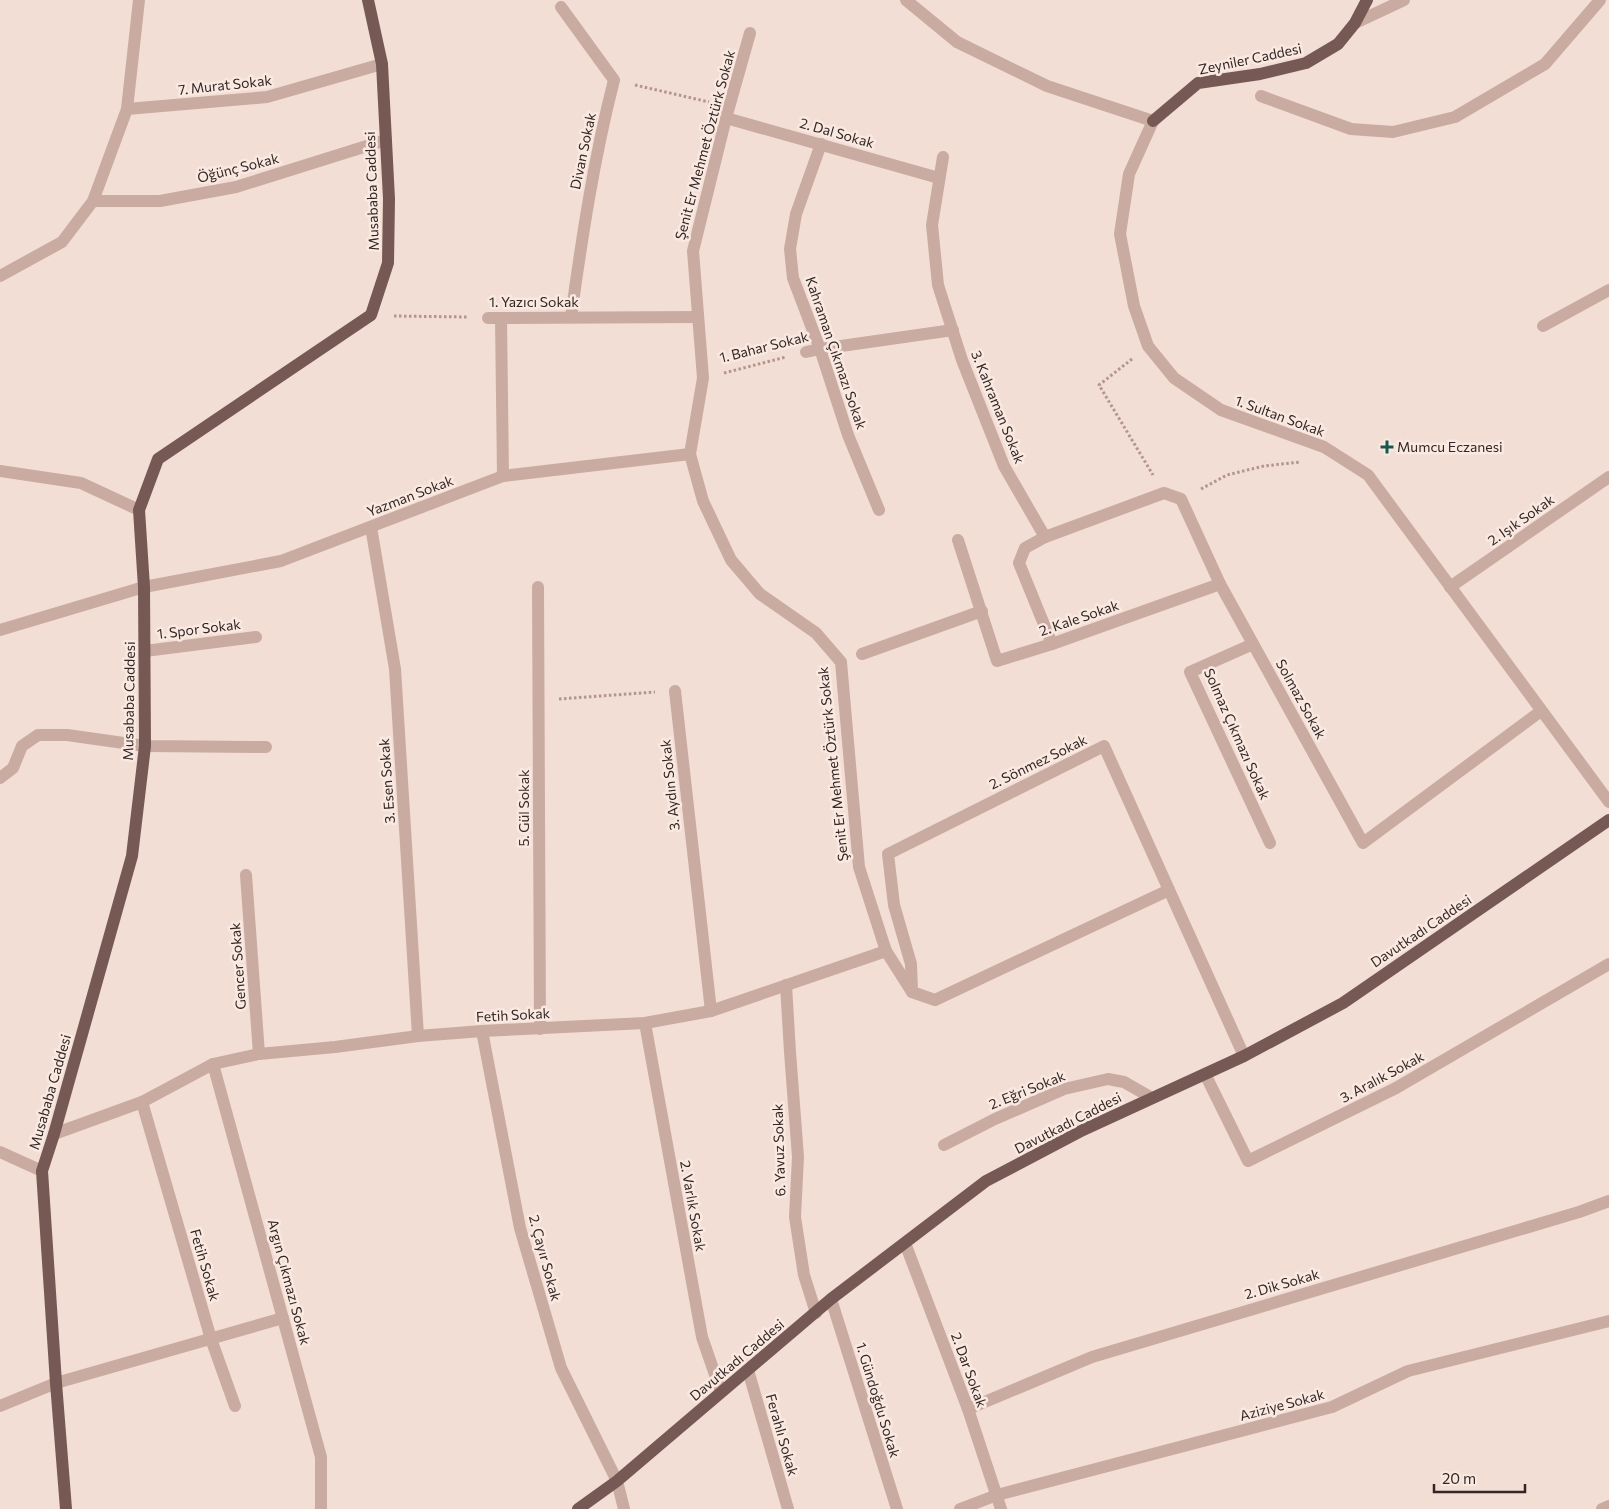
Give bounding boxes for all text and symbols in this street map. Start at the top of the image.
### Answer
street label: Zeyniler Caddesi [1197,39,1303,78]
street label: Şenit Er Mehmet Öztürk Sokak [671,48,738,242]
street label: 7. Murat Sokak [177,71,273,98]
street label: Divan Sokak [566,111,599,191]
street label: 2. Dal Sokak [798,114,877,151]
street label: Musababa Caddesi [361,131,382,251]
street label: Öğünç Sokak [195,149,281,186]
street label: Kahraman Çıkmazı Sokak [802,274,871,432]
street label: 1. Yazıcı Sokak [489,293,579,310]
street label: 1. Bahar Sokak [718,327,810,366]
street label: 3. Kahraman Sokak [968,348,1029,466]
street label: 1. Sultan Sokak [1233,391,1328,440]
place label: Mumcu Eczanesi [1397,438,1503,455]
marker: Mumcu Eczanesi [1381,441,1393,453]
street label: Yazman Sokak [364,471,456,520]
street label: 2. Işık Sokak [1484,490,1557,549]
street label: 2. Kale Sokak [1037,596,1121,639]
street label: 1. Spor Sokak [156,615,242,642]
street label: Musababa Caddesi [119,641,138,761]
street label: Solmaz Sokak [1273,656,1330,742]
street label: Şenit Er Mehmet Öztürk Sokak [814,665,851,862]
street label: Solmaz Çıkmazı Sokak [1201,666,1274,802]
street label: 2. Sönmez Sokak [986,730,1090,793]
street label: 3. Esen Sokak [375,737,398,824]
street label: 3. Aydın Sokak [656,738,683,831]
street label: 5. Gül Sokak [515,769,532,847]
street label: Davutkadı Caddesi [1367,891,1474,971]
street label: Gencer Sokak [226,921,249,1010]
street label: Fetih Sokak [476,1004,551,1025]
street label: Musababa Caddesi [25,1032,74,1151]
street label: 3. Aralık Sokak [1337,1047,1427,1106]
street label: 2. Eğri Sokak [986,1066,1068,1113]
street label: Davutkadı Caddesi [1011,1088,1124,1157]
street label: 6. Yavuz Sokak [768,1103,789,1197]
street label: 2. Varlık Sokak [677,1159,710,1253]
street label: 2. Çayır Sokak [526,1213,565,1303]
street label: Argın Çıkmazı Sokak [264,1217,315,1347]
street label: Fetih Sokak [187,1227,224,1303]
street label: 2. Dik Sokak [1243,1265,1322,1302]
street label: Davutkadı Caddesi [686,1315,787,1404]
street label: 2. Dar Sokak [948,1330,991,1410]
street label: 1. Gündoğdu Sokak [853,1340,904,1460]
street label: Aziziye Sokak [1238,1385,1326,1424]
street label: Ferahlı Sokak [763,1392,802,1478]
scale bar [1434,1462,1525,1494]
text: 20 m [1442,1469,1476,1487]

